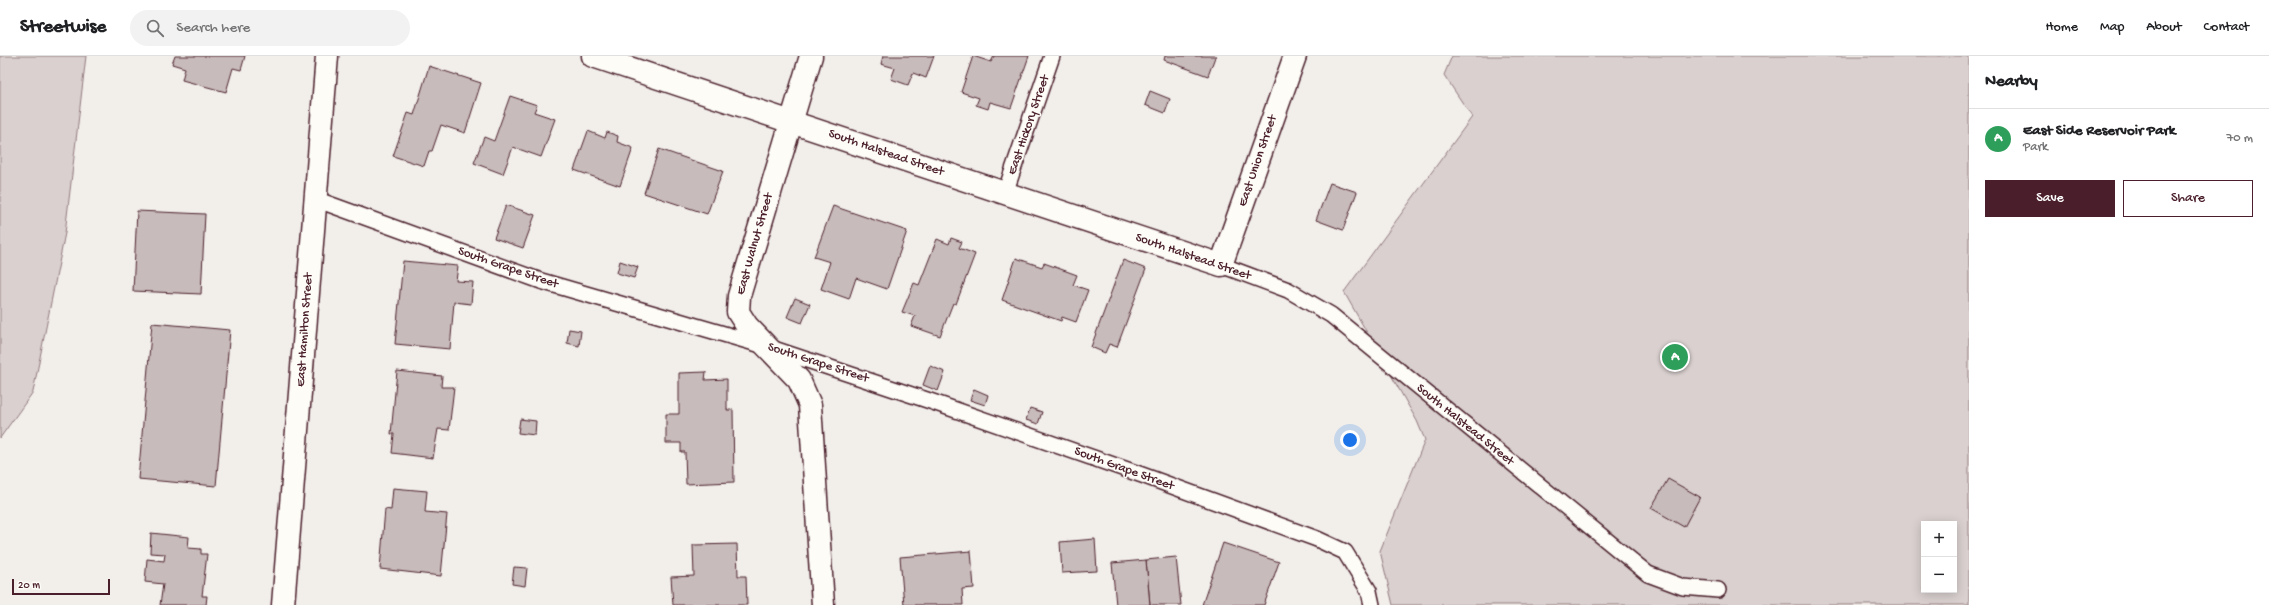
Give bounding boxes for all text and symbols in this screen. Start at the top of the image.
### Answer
search box [130,10,410,46]
text: Streetwise [20,16,106,39]
icon: search [144,17,166,39]
text: Search here [176,19,250,37]
text: Home [2046,19,2078,36]
text: Map [2100,19,2124,36]
text: About [2146,19,2182,36]
text: Contact [2204,19,2249,36]
street label: East Hickory Street [1005,72,1054,177]
text: Nearby [1985,72,2038,92]
street label: East Union Street [1235,112,1281,209]
text: East Side Reservoir Park [2023,122,2175,140]
street label: South Halstead Street [826,126,947,180]
text: A [1994,131,2002,146]
text: 70 m [2227,131,2253,146]
text: Park [2023,140,2048,155]
button: Save [1985,180,2115,217]
button: Share [2123,180,2253,217]
street label: East Walnut Street [733,190,777,297]
street label: South Halstead Street [1133,230,1254,284]
street label: South Grape Street [456,244,562,293]
street label: East Hamilton Street [294,271,317,387]
street label: South Grape Street [766,340,872,387]
pin: A [1662,342,1688,372]
street label: South Halstead Street [1413,381,1518,470]
your location [1340,430,1360,450]
street label: South Grape Street [1072,444,1178,495]
map controls [1921,521,1957,593]
button: + [1921,521,1957,557]
button: − [1921,557,1957,593]
scale bar [12,577,110,596]
text: 20 m [18,580,40,592]

